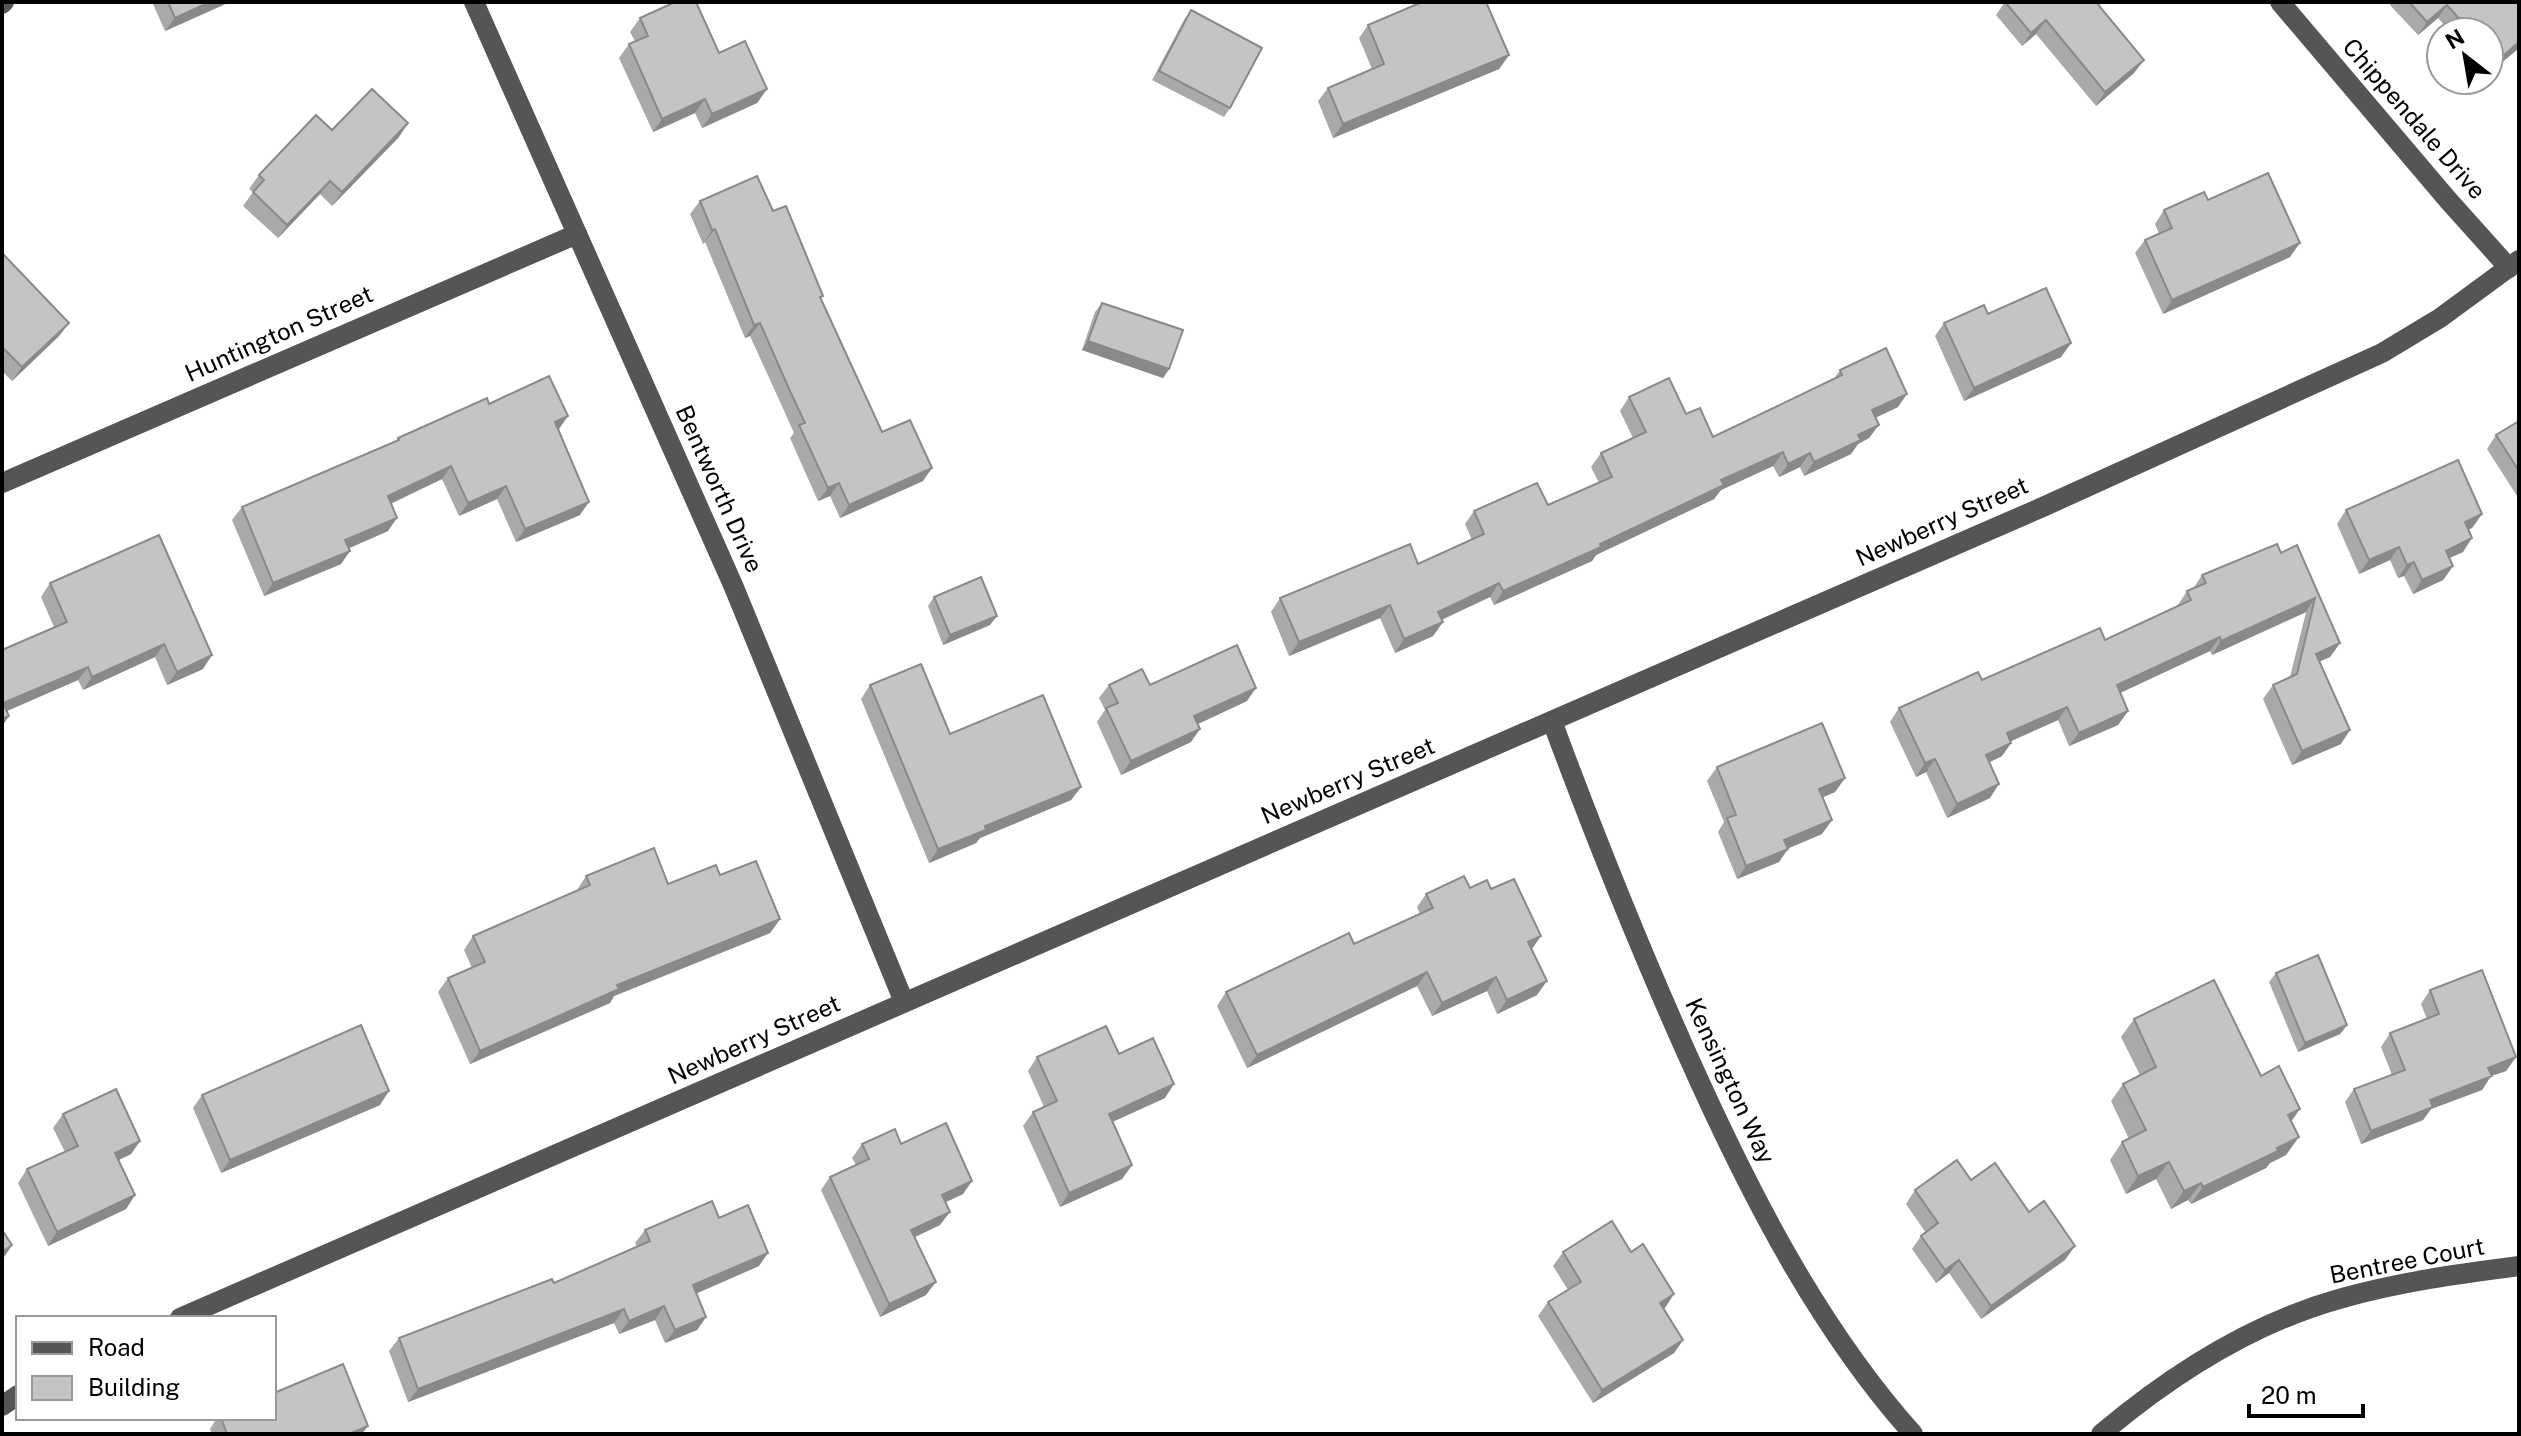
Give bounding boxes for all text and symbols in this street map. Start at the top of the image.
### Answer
north arrow [2425,16,2505,96]
text: N [2441,23,2469,54]
street label: Chippendale Drive [2337,32,2492,204]
street label: Huntington Street [180,279,377,387]
street label: Bentworth Drive [671,401,769,576]
street label: Newberry Street [1851,471,2032,572]
street label: Newberry Street [1257,731,1439,829]
street label: Newberry Street [663,989,844,1090]
street label: Kensington Way [1680,993,1782,1168]
street label: Bentree Court [2327,1231,2487,1289]
legend [16,1316,276,1420]
text: Road [88,1333,145,1361]
scale bar [2249,1368,2363,1418]
text: Building [88,1373,180,1401]
text: 20 m [2261,1381,2317,1409]

